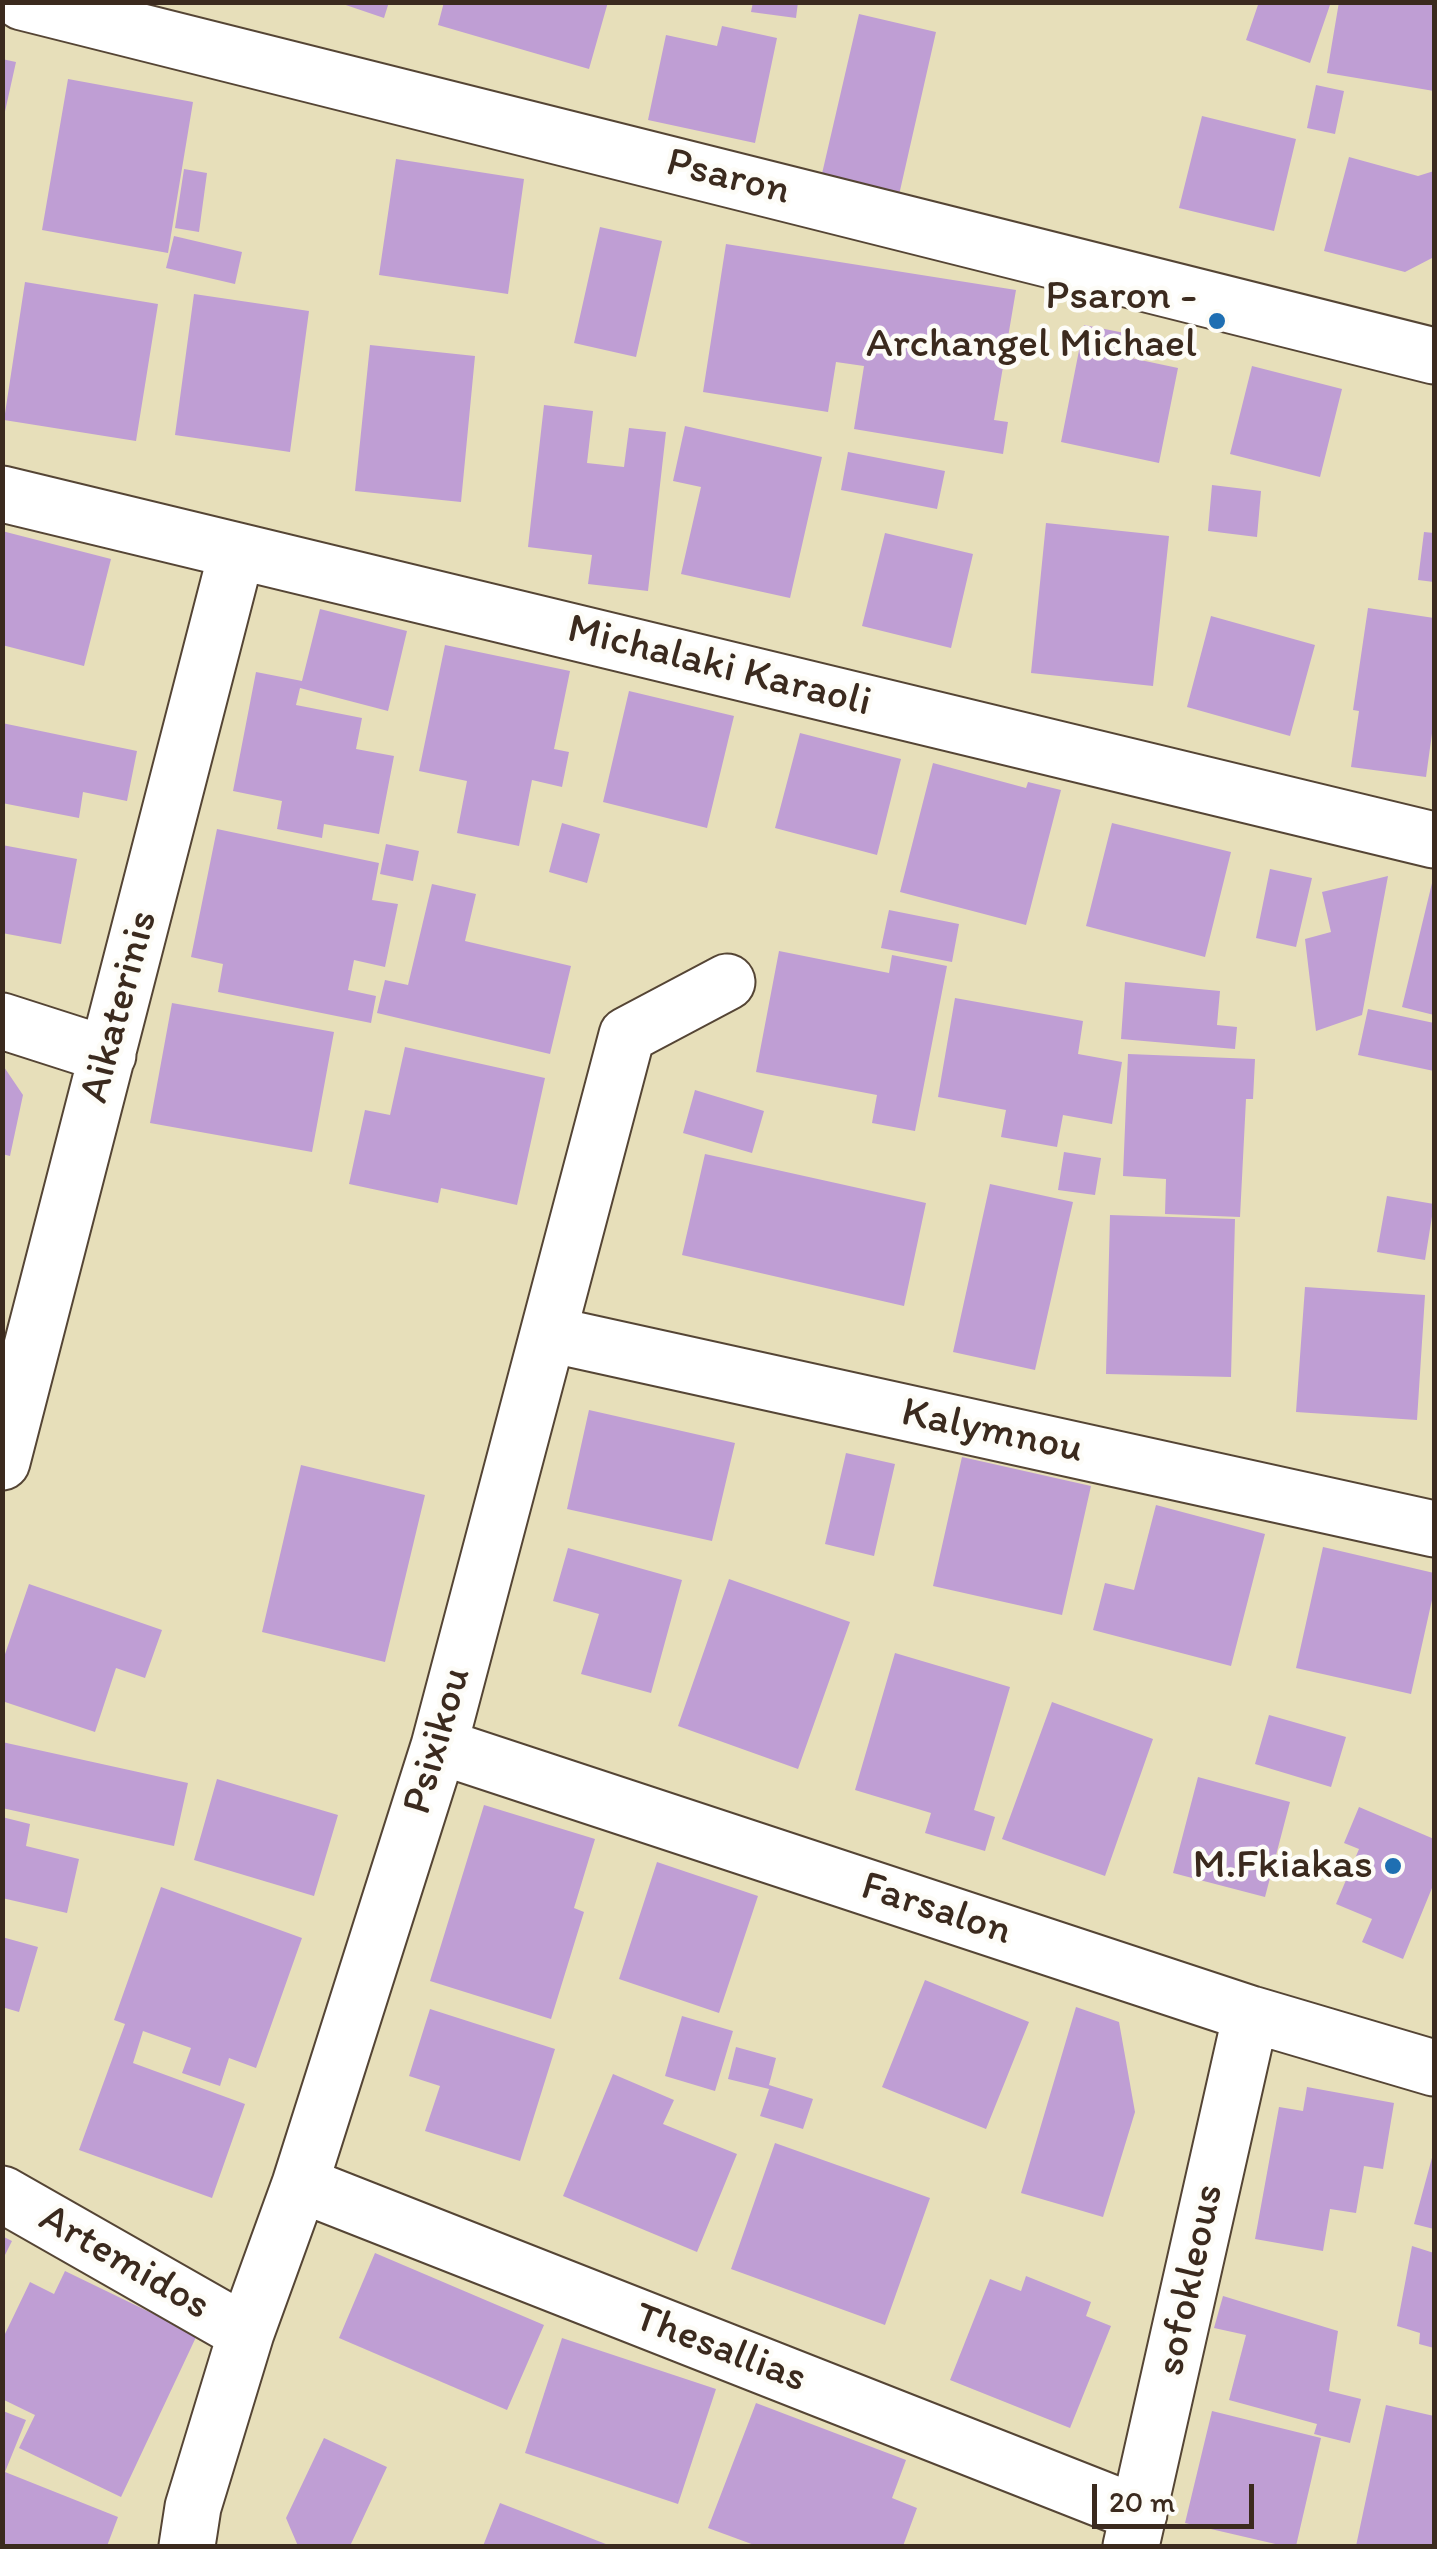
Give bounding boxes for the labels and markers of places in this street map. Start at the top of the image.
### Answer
place label: Psaron - Archangel Michael [866,272,1197,370]
marker: Psaron - Archangel Michael [1206,310,1228,332]
place label: M.Fkiakas [1193,1841,1373,1891]
marker: M.Fkiakas [1382,1855,1404,1877]

